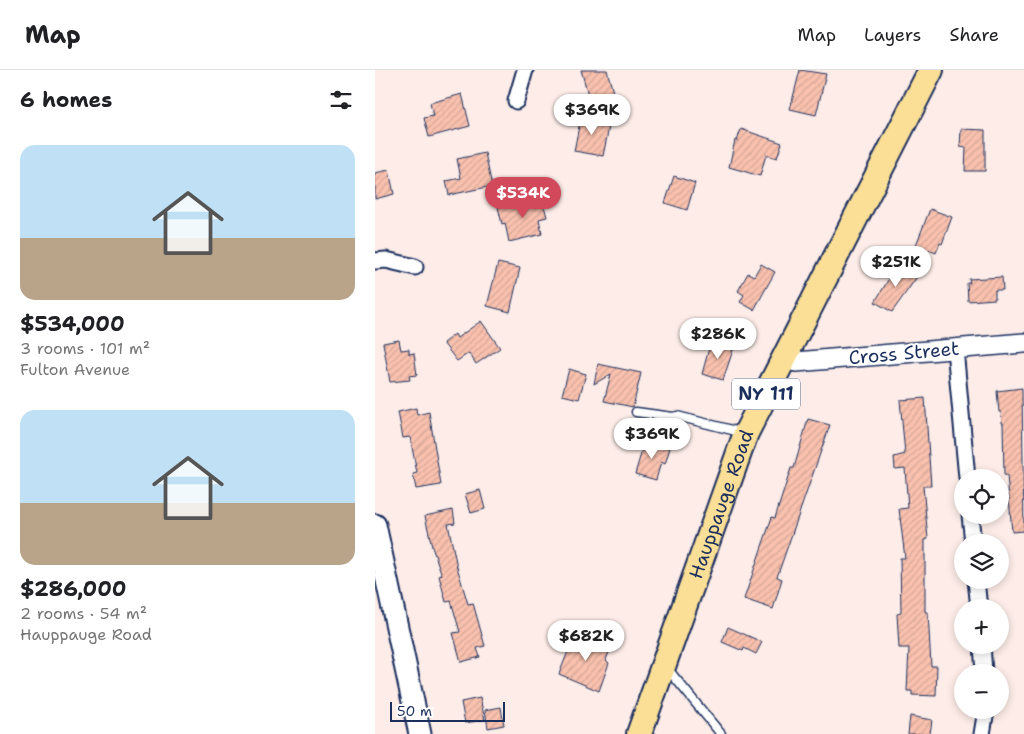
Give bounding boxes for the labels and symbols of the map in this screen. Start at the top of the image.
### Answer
pin: $369K [557,93,627,136]
pin: $534K [488,176,558,219]
pin: $251K [861,246,931,288]
pin: $286K [683,318,753,360]
street label: Cross Street [848,336,960,370]
road number: NY 111 [732,378,800,409]
pin: $369K [617,418,687,460]
street label: Hauppauge Road [683,426,759,582]
pin: $682K [551,620,621,662]
scale bar [390,699,505,722]

